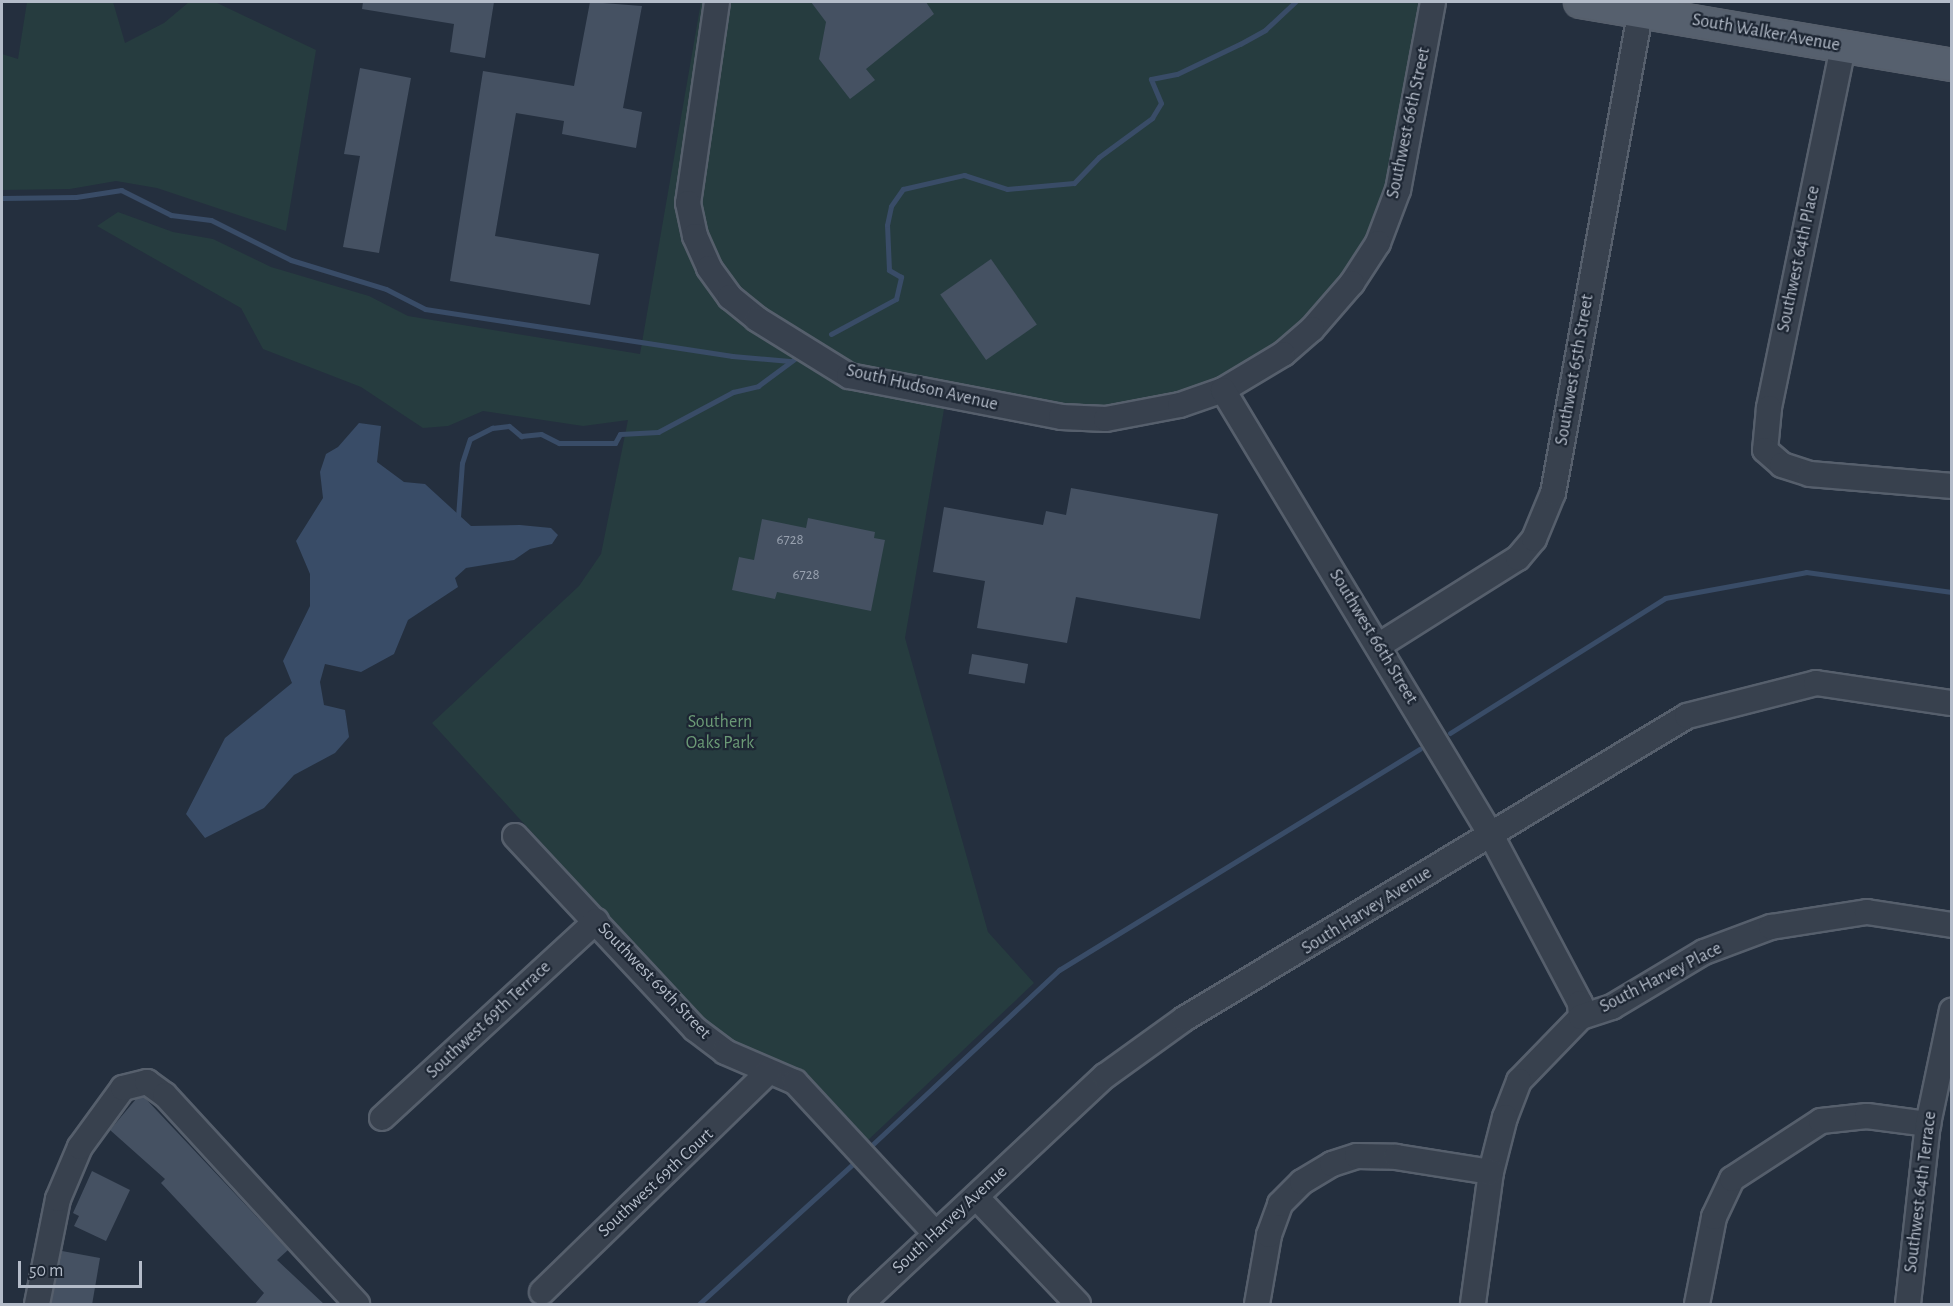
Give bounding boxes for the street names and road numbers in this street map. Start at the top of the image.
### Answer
street label: South Walker Avenue [1690,9,1842,57]
street label: Southwest 66th Street [1382,46,1436,200]
street label: Southwest 64th Place [1773,184,1825,334]
street label: Southwest 65th Street [1551,293,1599,447]
street label: South Hudson Avenue [844,360,1000,416]
street label: Southwest 66th Street [1324,566,1422,708]
street label: South Harvey Avenue [1298,862,1436,960]
street label: Southwest 69th Street [593,918,715,1044]
street label: South Harvey Place [1596,938,1726,1018]
street label: Southwest 69th Terrace [422,957,556,1083]
street label: Southwest 64th Terrace [1900,1110,1942,1274]
street label: Southwest 69th Court [594,1124,718,1242]
street label: South Harvey Avenue [888,1161,1012,1279]

